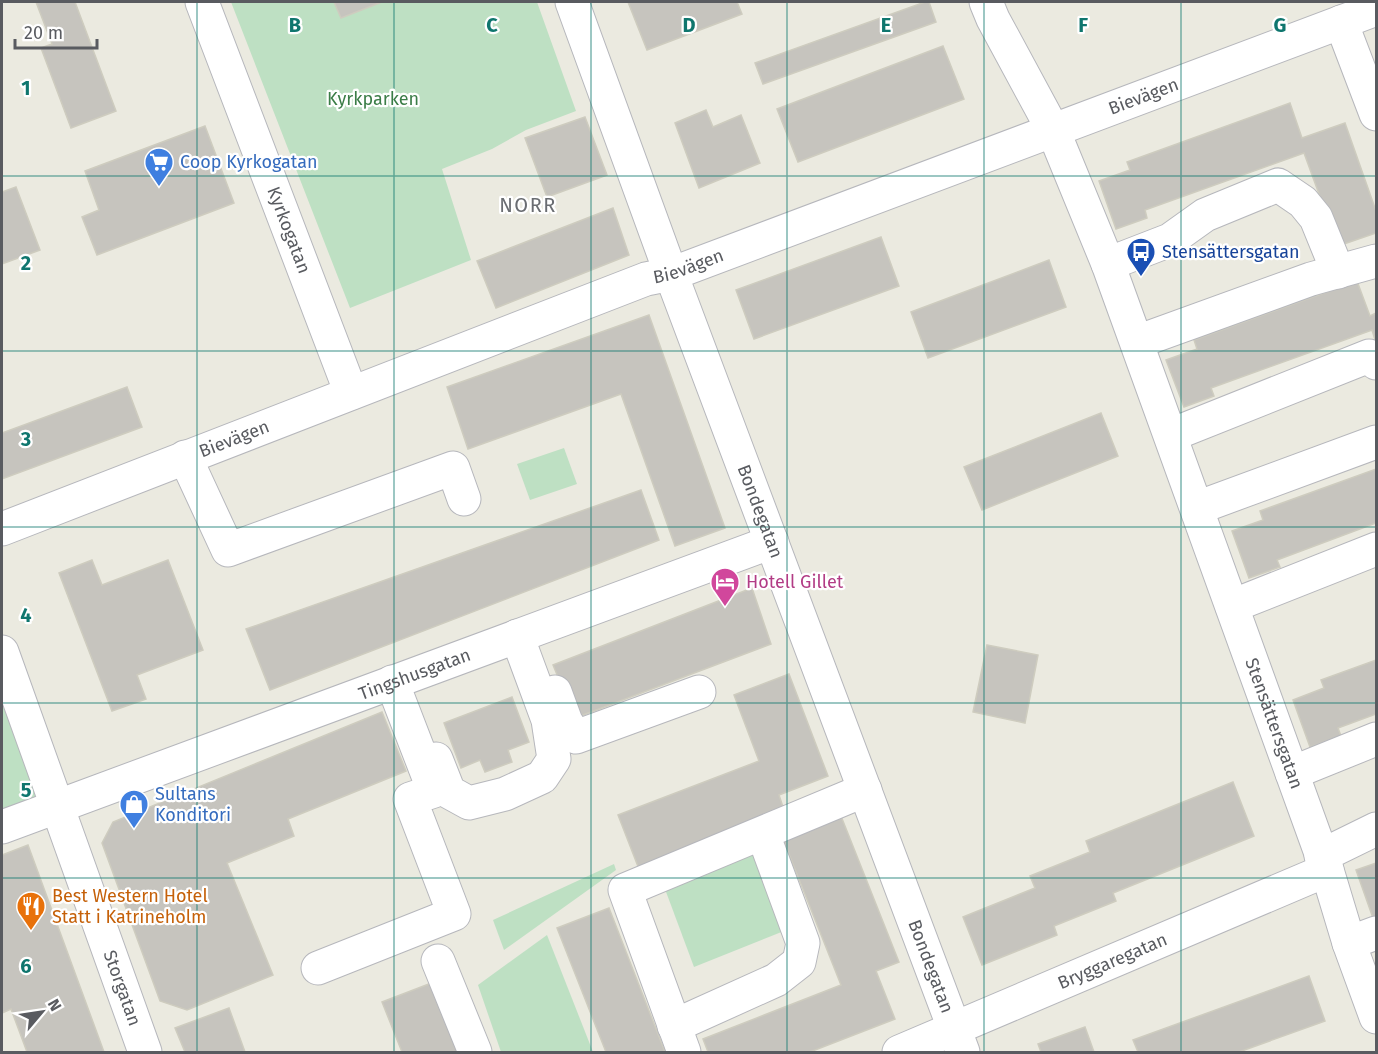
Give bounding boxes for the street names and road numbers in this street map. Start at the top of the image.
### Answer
street label: Bievägen [1105,73,1182,120]
street label: Kyrkogatan [262,183,315,277]
street label: Bievägen [651,244,727,288]
street label: Bievägen [196,415,272,462]
street label: Bondegatan [733,462,788,561]
street label: Tingshusgatan [356,644,474,705]
street label: Stensättersgatan [1240,655,1308,792]
street label: Bondegatan [903,917,958,1016]
street label: Bryggaregatan [1054,928,1171,994]
street label: Storgatan [99,947,146,1029]

